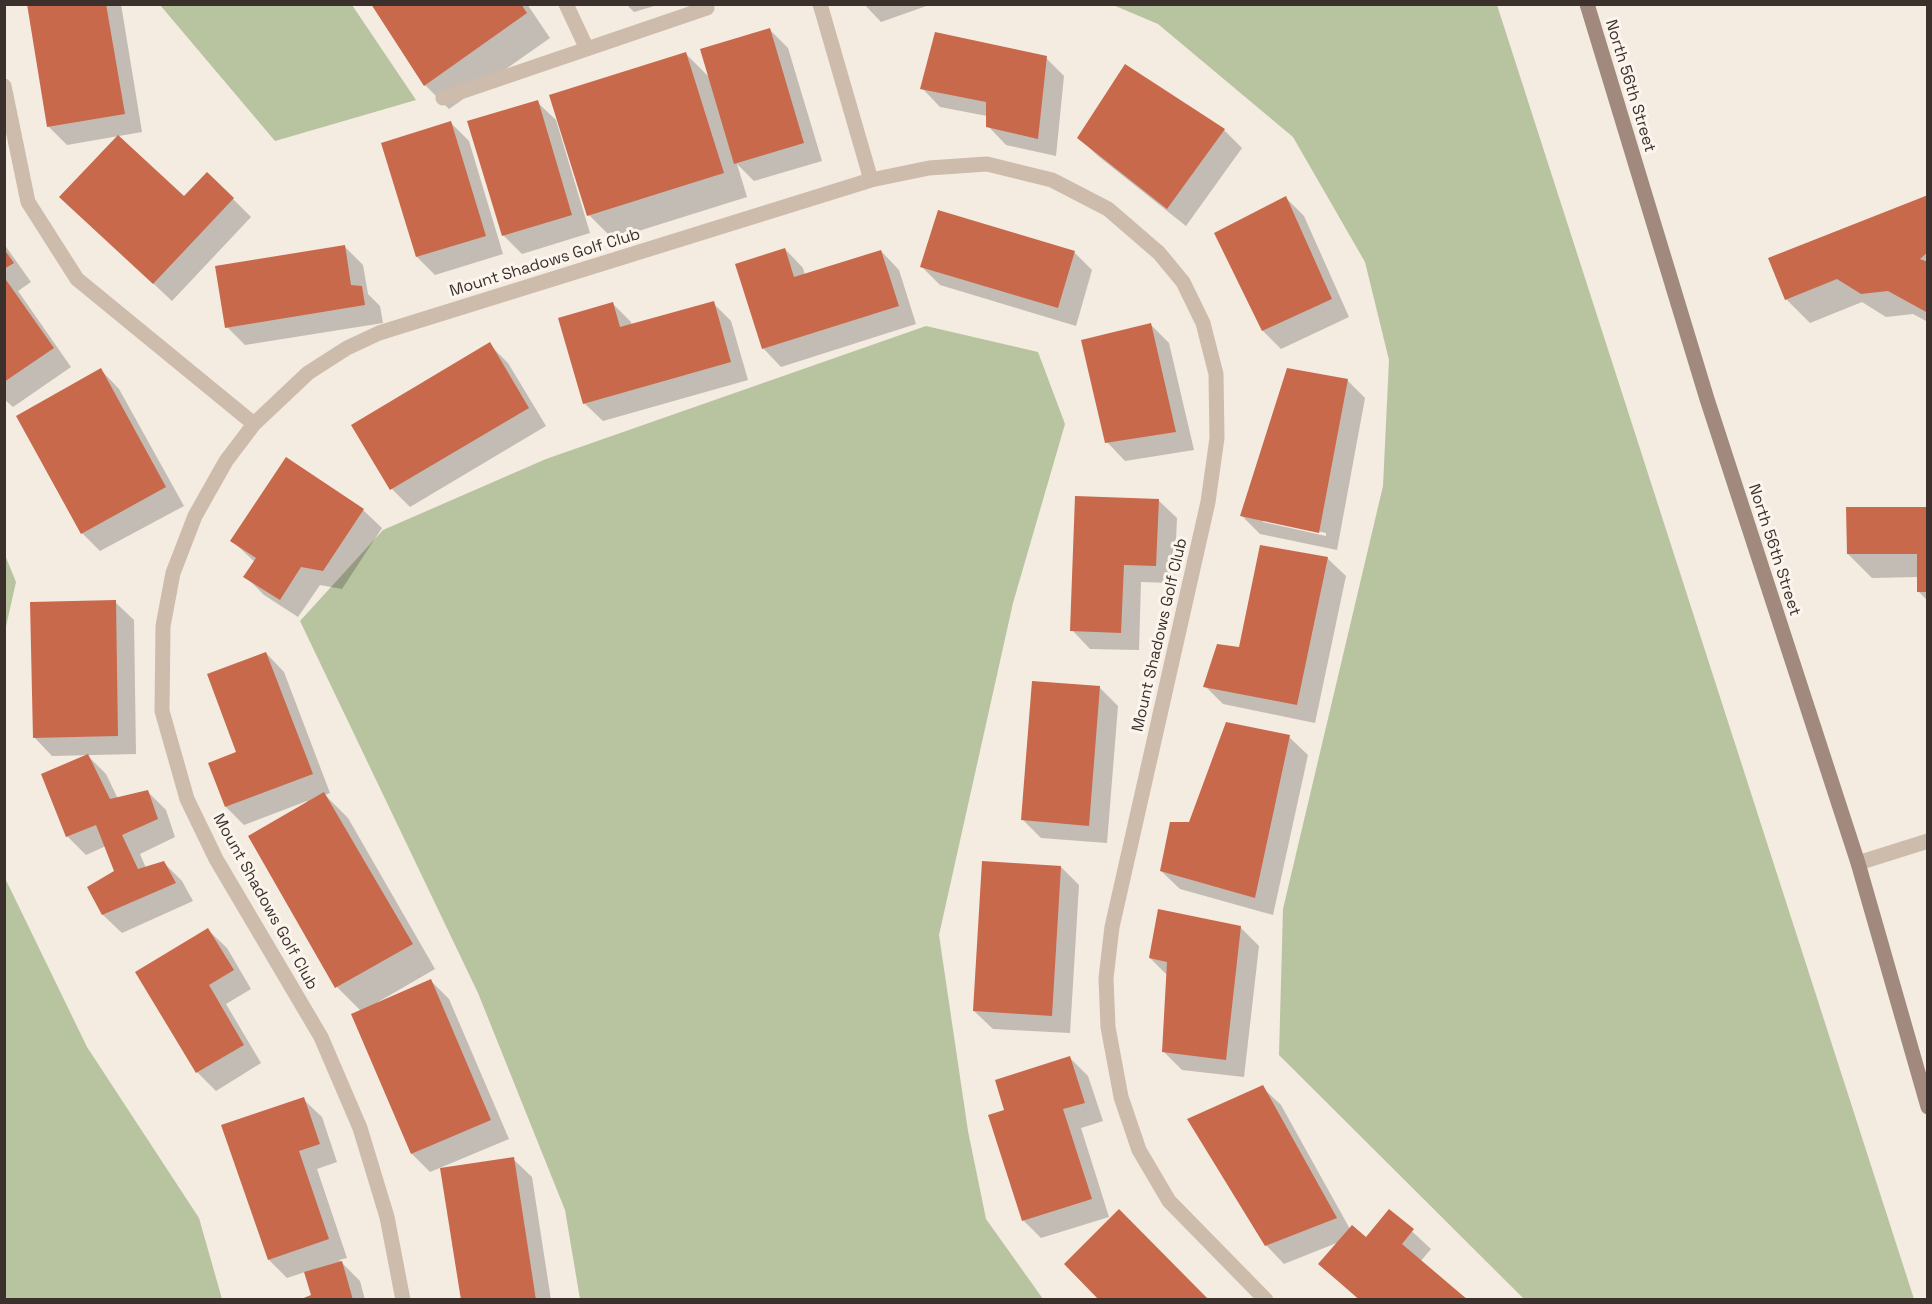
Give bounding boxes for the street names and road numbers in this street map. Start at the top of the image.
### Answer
street label: North 56th Street [1601,18,1659,154]
street label: Mount Shadows Golf Club [447,225,643,301]
street label: North 56th Street [1744,482,1804,618]
street label: Mount Shadows Golf Club [1128,536,1192,734]
street label: Mount Shadows Golf Club [209,811,321,993]

